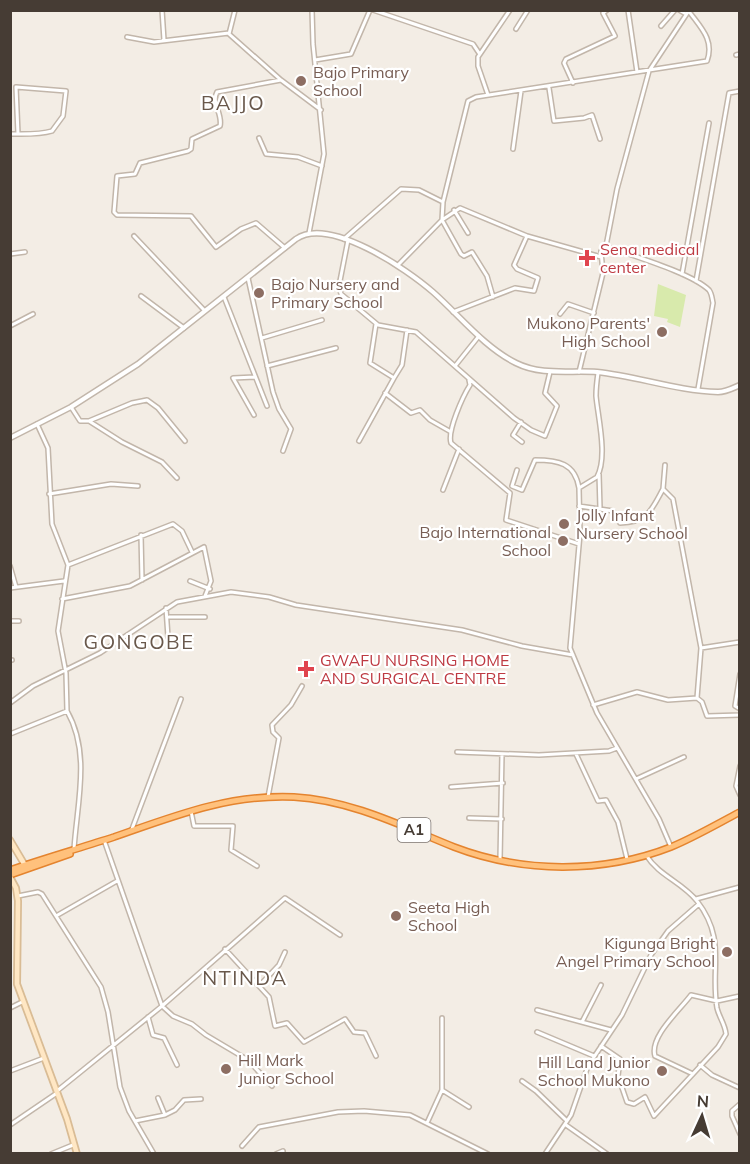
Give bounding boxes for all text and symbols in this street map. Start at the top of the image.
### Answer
place label: Bajo Primary School [313,62,409,100]
marker: Bajo Primary School [294,74,308,88]
district label: BAJJO [201,90,265,115]
place label: Sena medical center [600,239,699,277]
marker: Sena medical center [578,249,596,267]
place label: Bajo Nursery and Primary School [271,274,400,312]
marker: Bajo Nursery and Primary School [252,286,266,300]
place label: Mukono Parents' High School [527,313,650,351]
marker: Mukono Parents' High School [655,325,669,339]
place label: Jolly Infant Nursery School [576,505,688,543]
marker: Jolly Infant Nursery School [557,517,571,531]
place label: Bajo International School [420,522,551,560]
marker: Bajo International School [556,534,570,548]
district label: GONGOBE [84,629,194,654]
place label: GWAFU NURSING HOME AND SURGICAL CENTRE [320,650,509,688]
marker: GWAFU NURSING HOME AND SURGICAL CENTRE [297,660,315,678]
road number: A1 [398,818,430,842]
place label: Seeta High School [408,897,490,935]
marker: Seeta High School [389,909,403,923]
place label: Kigunga Bright Angel Primary School [556,933,715,971]
marker: Kigunga Bright Angel Primary School [720,945,734,959]
district label: NTINDA [202,965,288,990]
place label: Hill Mark Junior School [238,1050,334,1088]
place label: Hill Land Junior School Mukono [538,1052,650,1090]
marker: Hill Mark Junior School [219,1062,233,1076]
marker: Hill Land Junior School Mukono [655,1064,669,1078]
north arrow [672,1086,732,1146]
text: N [696,1091,710,1111]

